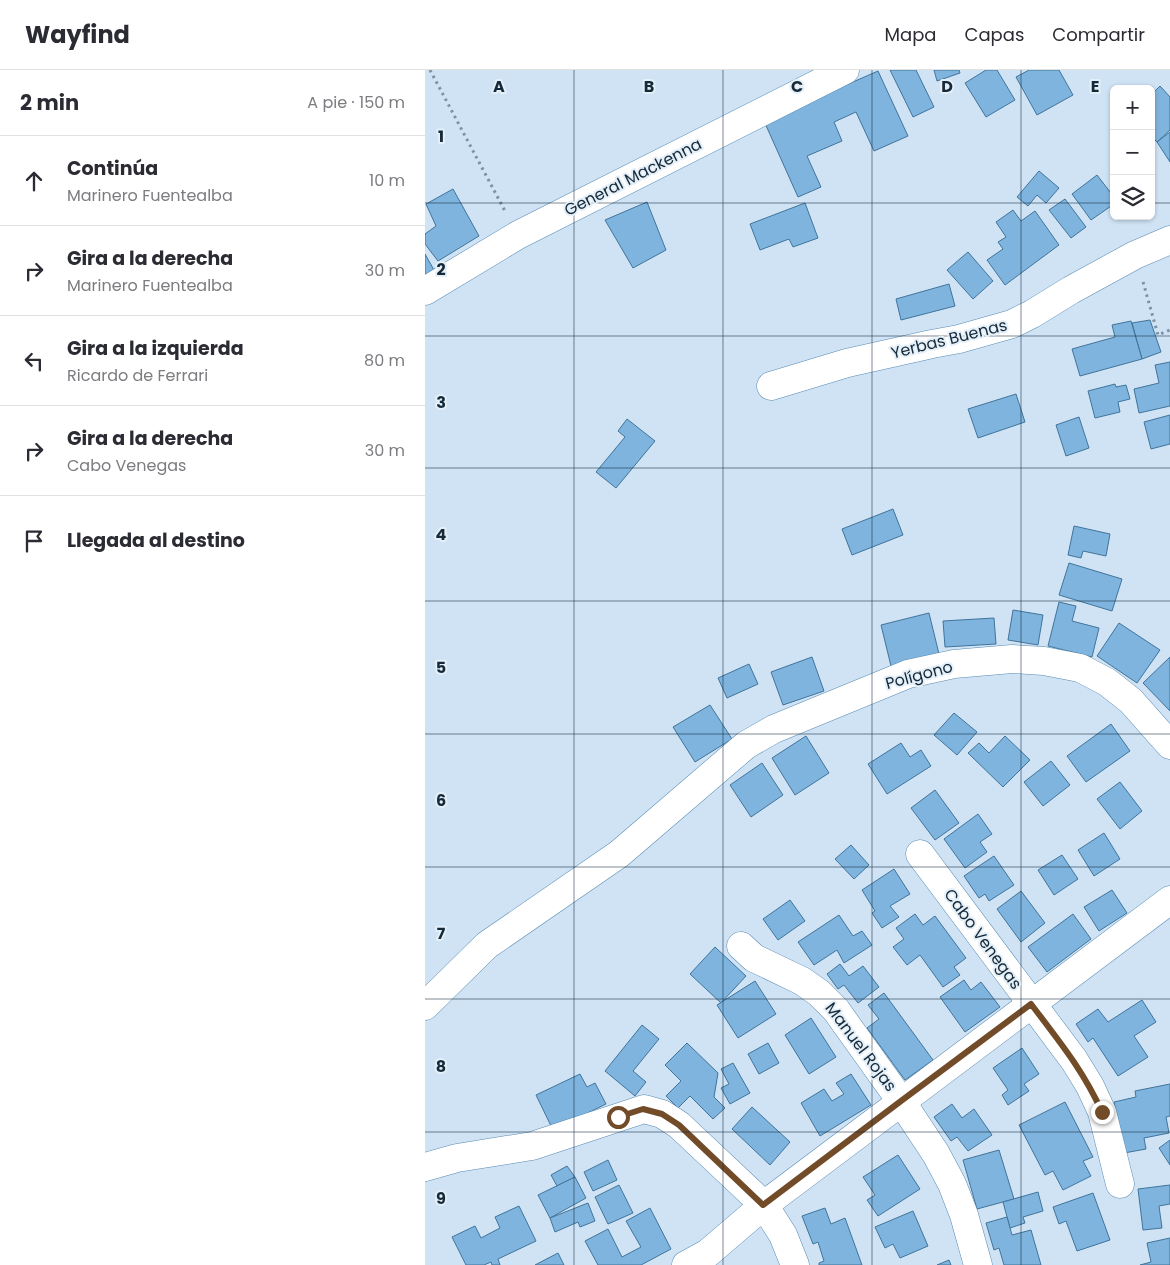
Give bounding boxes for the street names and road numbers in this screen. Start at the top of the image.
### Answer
street label: General Mackenna [560,132,706,222]
street label: Yerbas Buenas [889,313,1009,365]
street label: Polígono [883,655,955,695]
street label: Cabo Venegas [939,884,1027,994]
street label: Manuel Rojas [820,998,902,1096]

